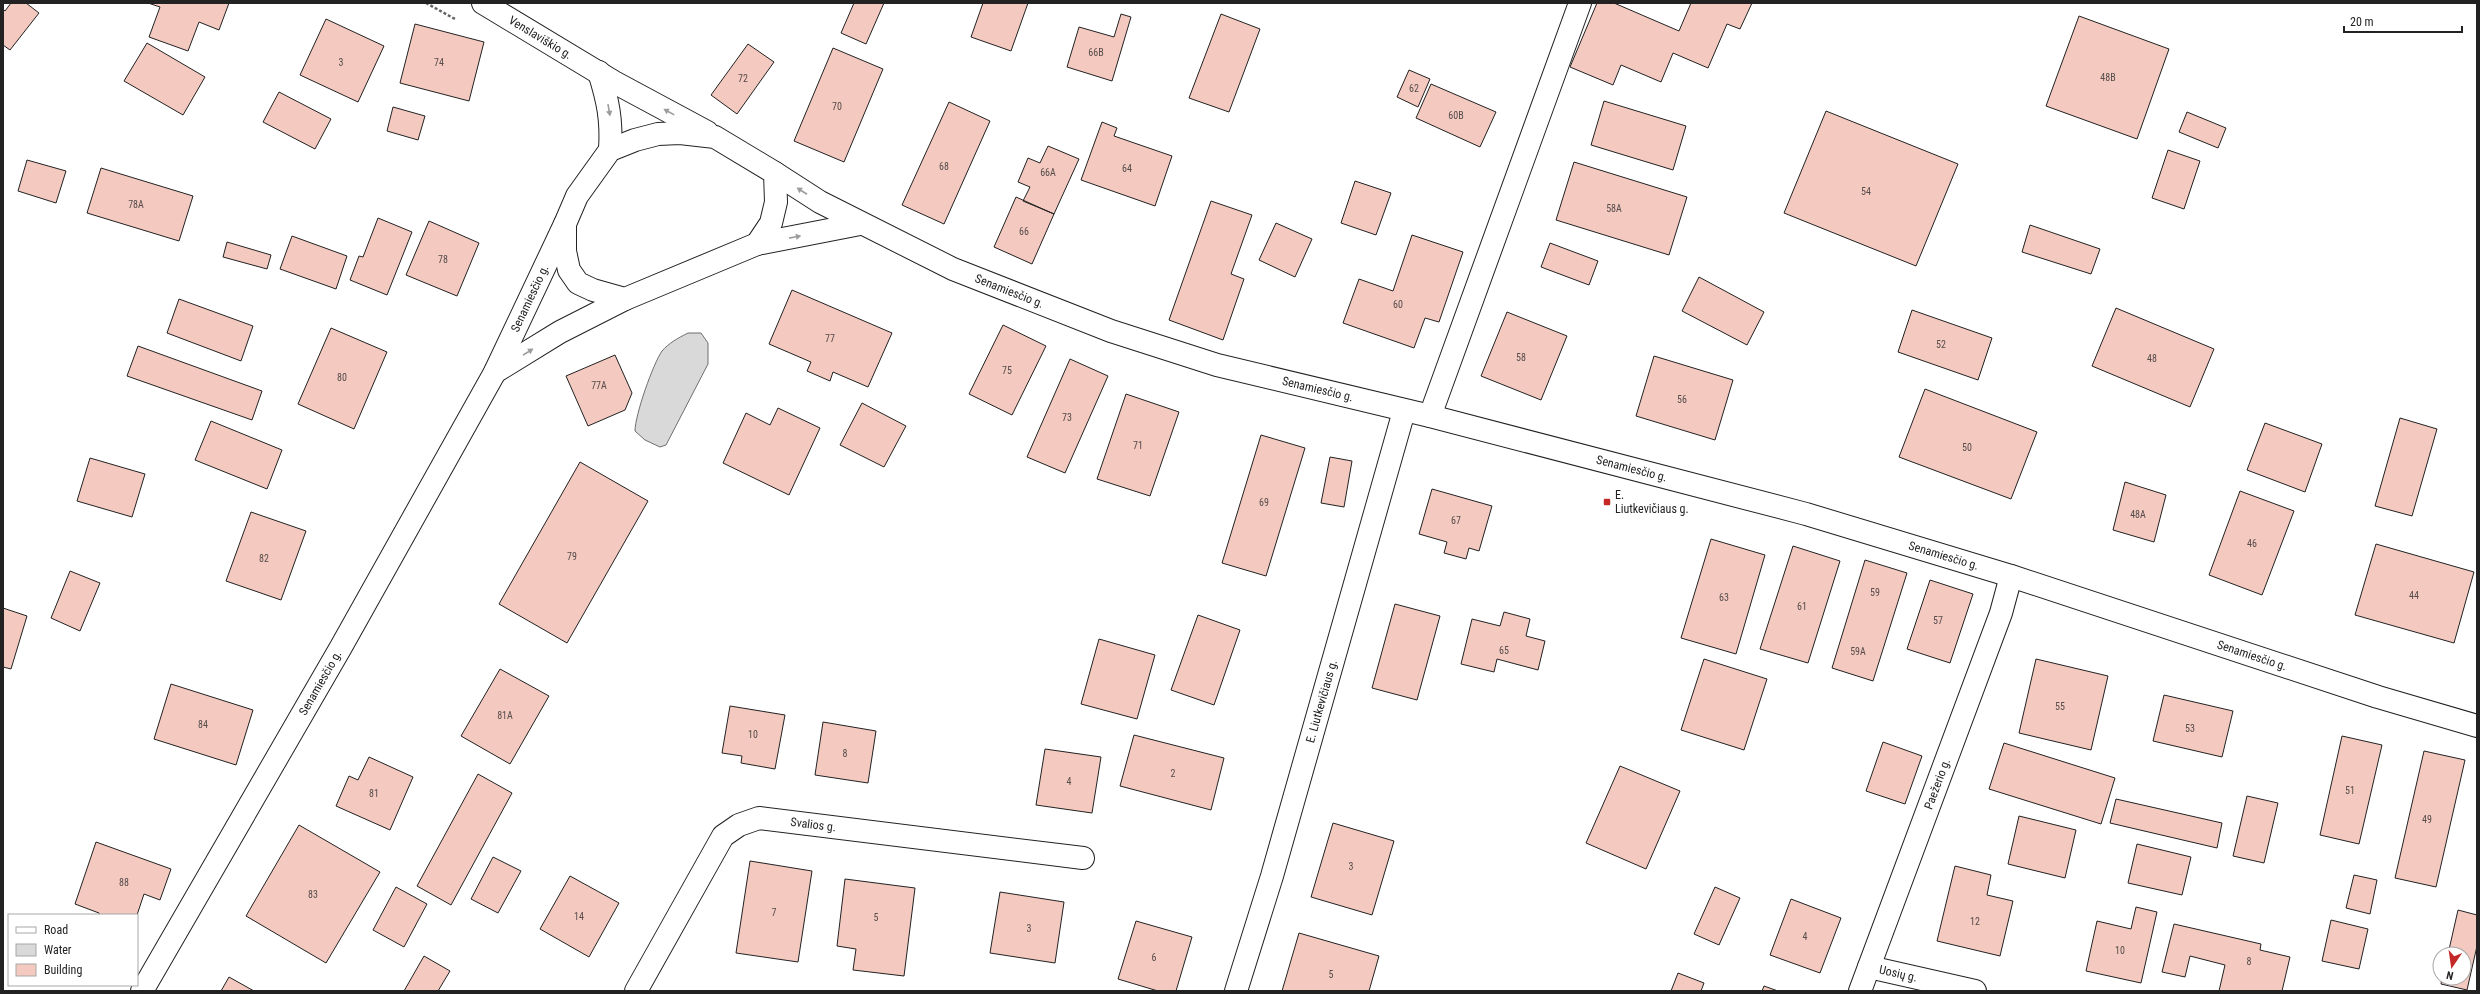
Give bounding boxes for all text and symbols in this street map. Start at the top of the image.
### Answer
scale bar [2344,8,2462,34]
street label: Venslaviškio g. [506,13,575,62]
text: 20 m [2350,15,2374,29]
house number: 66B [1088,47,1104,58]
house number: 3 [339,57,344,68]
house number: 74 [434,57,444,68]
house number: 48B [2100,72,2116,83]
house number: 72 [738,73,748,84]
house number: 62 [1409,83,1419,94]
house number: 70 [832,101,842,112]
one-way arrow [607,104,613,116]
one-way arrow [663,108,675,115]
house number: 60B [1448,110,1464,121]
house number: 68 [939,161,949,172]
house number: 64 [1122,163,1132,174]
house number: 66A [1040,167,1056,178]
house number: 54 [1861,186,1871,197]
one-way arrow [796,187,808,194]
house number: 78A [128,199,144,210]
house number: 58A [1606,203,1622,214]
house number: 66 [1019,226,1029,237]
one-way arrow [789,233,801,239]
house number: 78 [438,254,448,265]
street label: Senamiesčio g. [508,263,552,334]
street label: Senamiesčio g. [973,271,1046,311]
house number: 60 [1393,299,1403,310]
house number: 77 [825,333,835,344]
house number: 52 [1936,339,1946,350]
one-way arrow [522,348,534,355]
house number: 58 [1516,352,1526,363]
house number: 48 [2147,353,2157,364]
house number: 75 [1002,365,1012,376]
house number: 80 [337,372,347,383]
street label: Senamiesčio g. [1281,374,1355,404]
house number: 77A [591,380,607,391]
house number: 56 [1677,394,1687,405]
house number: 73 [1062,412,1072,423]
house number: 71 [1133,440,1143,451]
house number: 50 [1962,442,1972,453]
street label: Senamiesčio g. [1595,453,1669,485]
place label: E. Liutkevičiaus g. [1615,488,1689,516]
house number: 69 [1259,497,1269,508]
marker: E. Liutkevičiaus g. [1602,497,1612,507]
house number: 48A [2130,509,2146,520]
house number: 67 [1451,515,1461,526]
street label: Senamiesčio g. [1907,538,1980,573]
house number: 46 [2247,538,2257,549]
house number: 79 [567,551,577,562]
house number: 82 [259,553,269,564]
house number: 59 [1870,587,1880,598]
house number: 44 [2409,590,2419,601]
house number: 63 [1719,592,1729,603]
house number: 61 [1797,601,1807,612]
house number: 57 [1933,615,1943,626]
street label: Senamiesčio g. [2215,637,2289,673]
house number: 65 [1499,645,1509,656]
house number: 59A [1850,646,1866,657]
street label: Senamiesčio g. [296,648,344,718]
street label: E. Liutkevičiaus g. [1303,658,1340,745]
house number: 55 [2055,701,2065,712]
house number: 81A [497,710,513,721]
house number: 84 [198,719,208,730]
house number: 53 [2185,723,2195,734]
house number: 10 [748,729,758,740]
house number: 8 [843,748,848,759]
street label: Paežerio g. [1921,757,1953,811]
house number: 2 [1171,768,1176,779]
house number: 4 [1067,776,1072,787]
house number: 51 [2345,785,2355,796]
house number: 81 [369,788,379,799]
house number: 49 [2422,814,2432,825]
street label: Svalios g. [790,815,837,834]
house number: 3 [1349,861,1354,872]
house number: 88 [119,877,129,888]
house number: 83 [308,889,318,900]
house number: 7 [772,907,777,918]
house number: 14 [574,911,584,922]
house number: 5 [874,912,879,923]
legend [8,914,138,986]
house number: 12 [1970,916,1980,927]
text: Road [44,923,68,937]
house number: 3 [1027,923,1032,934]
house number: 4 [1803,931,1808,942]
text: Water [44,943,72,957]
house number: 10 [2115,945,2125,956]
north arrow [2432,946,2472,986]
house number: 6 [1152,952,1157,963]
house number: 8 [2247,956,2252,967]
text: Building [44,963,82,977]
street label: Uosių g. [1878,963,1919,985]
text: N [2445,968,2455,982]
house number: 5 [1329,969,1334,980]

